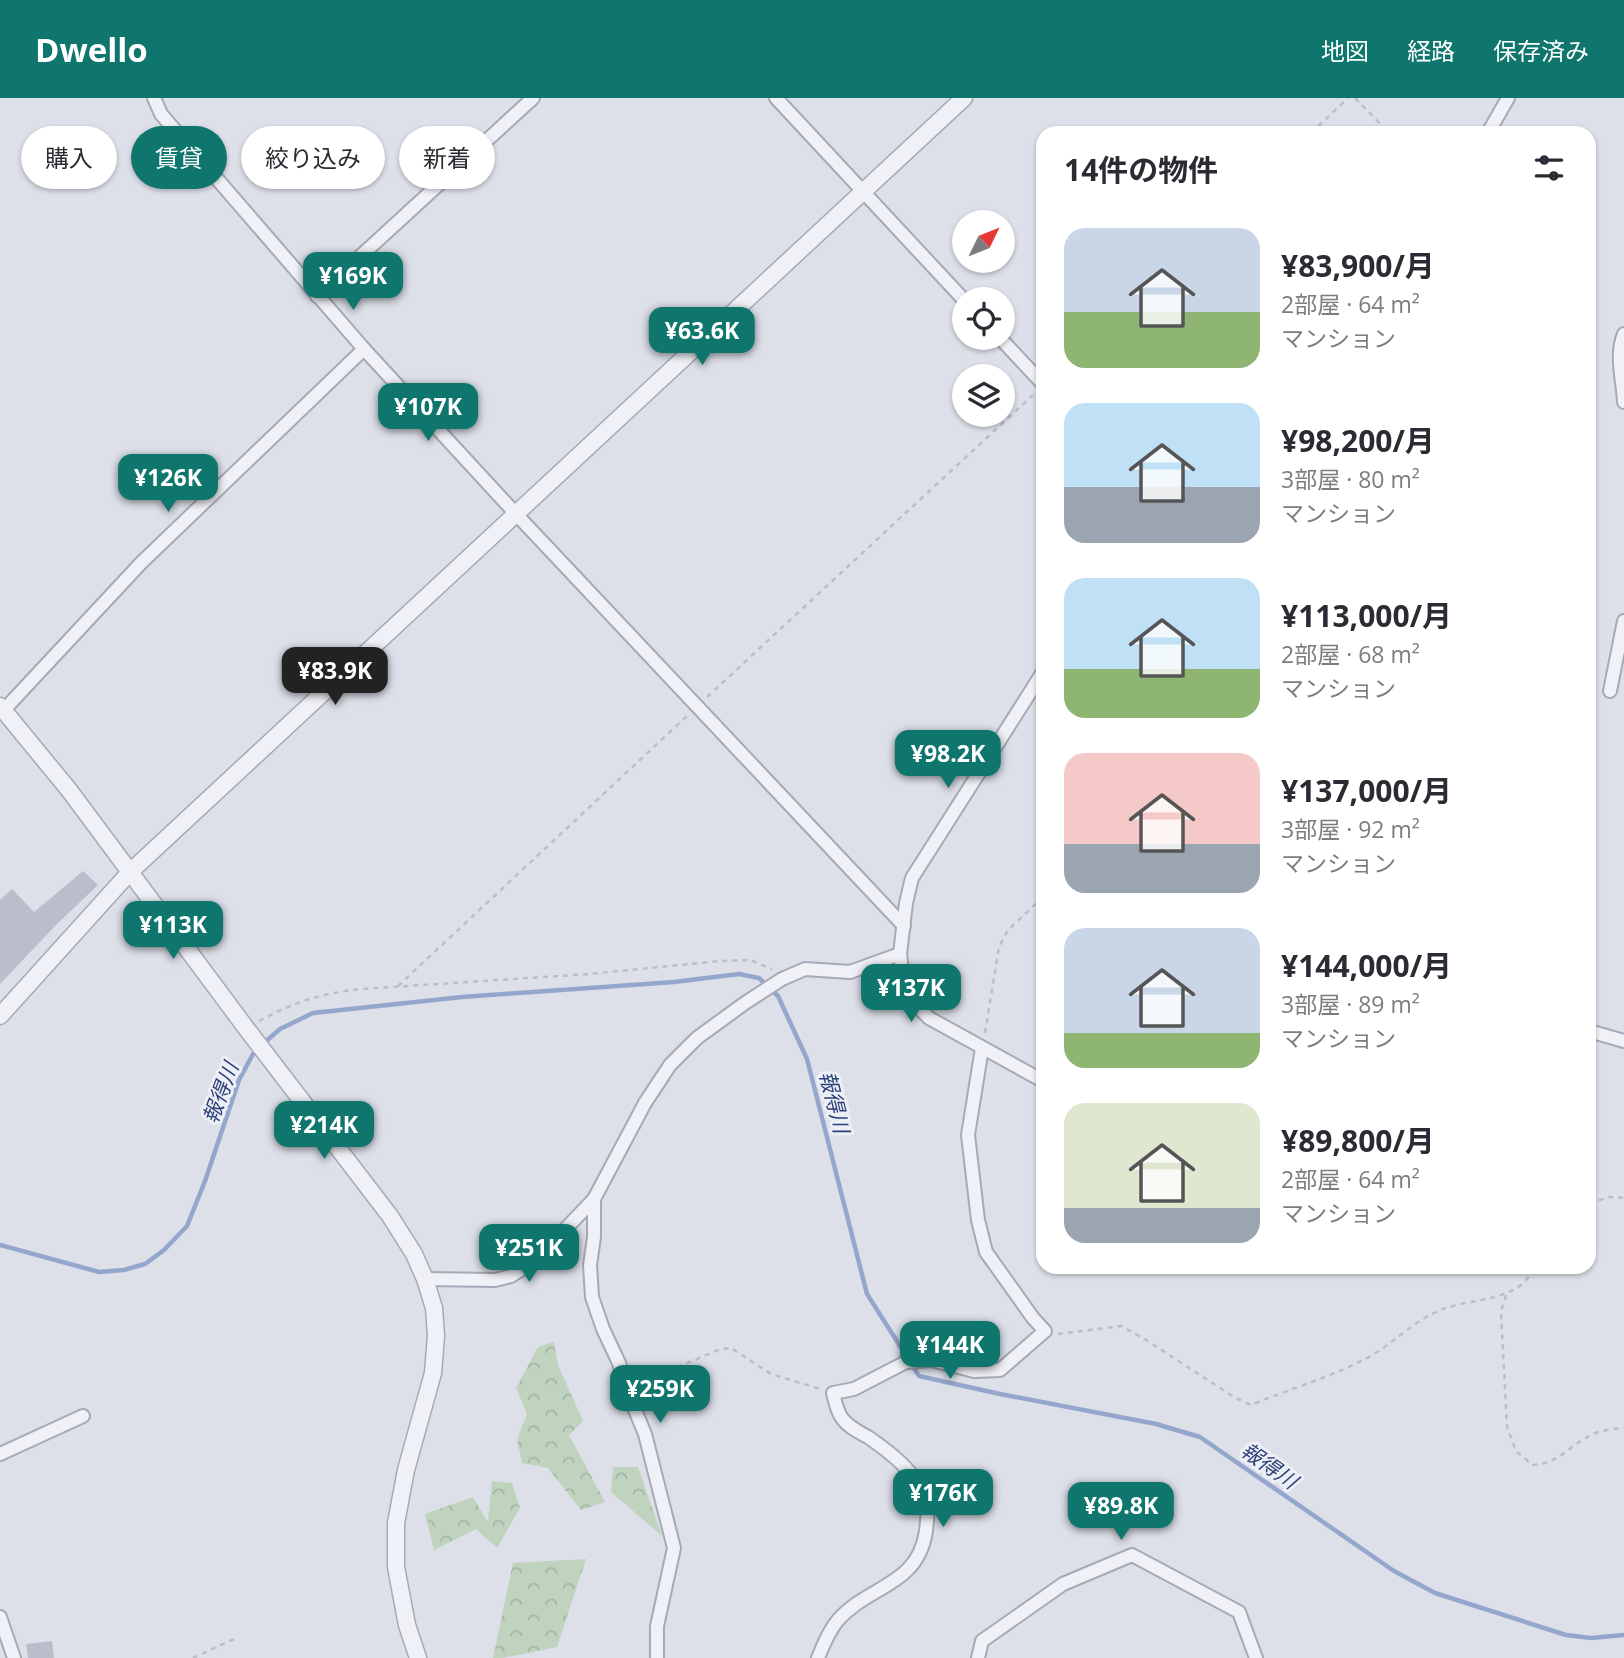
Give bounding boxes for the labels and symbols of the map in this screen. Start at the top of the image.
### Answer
north arrow [952,210,1015,273]
pin: ¥169K [304,252,402,312]
pin: ¥63.6K [645,308,759,367]
pin: ¥107K [379,384,477,443]
pin: ¥126K [119,454,217,514]
pin: ¥83.9K [278,648,392,707]
pin: ¥98.2K [891,730,1005,790]
pin: ¥113K [124,902,222,961]
pin: ¥137K [862,964,960,1024]
water label: 報得川 [196,1056,245,1127]
water label: 報得川 [814,1068,857,1138]
pin: ¥214K [275,1102,373,1161]
pin: ¥251K [480,1224,578,1284]
pin: ¥144K [901,1322,999,1381]
pin: ¥259K [611,1366,709,1425]
water label: 報得川 [1236,1436,1305,1496]
pin: ¥176K [894,1470,992,1529]
pin: ¥89.8K [1064,1482,1178,1542]

